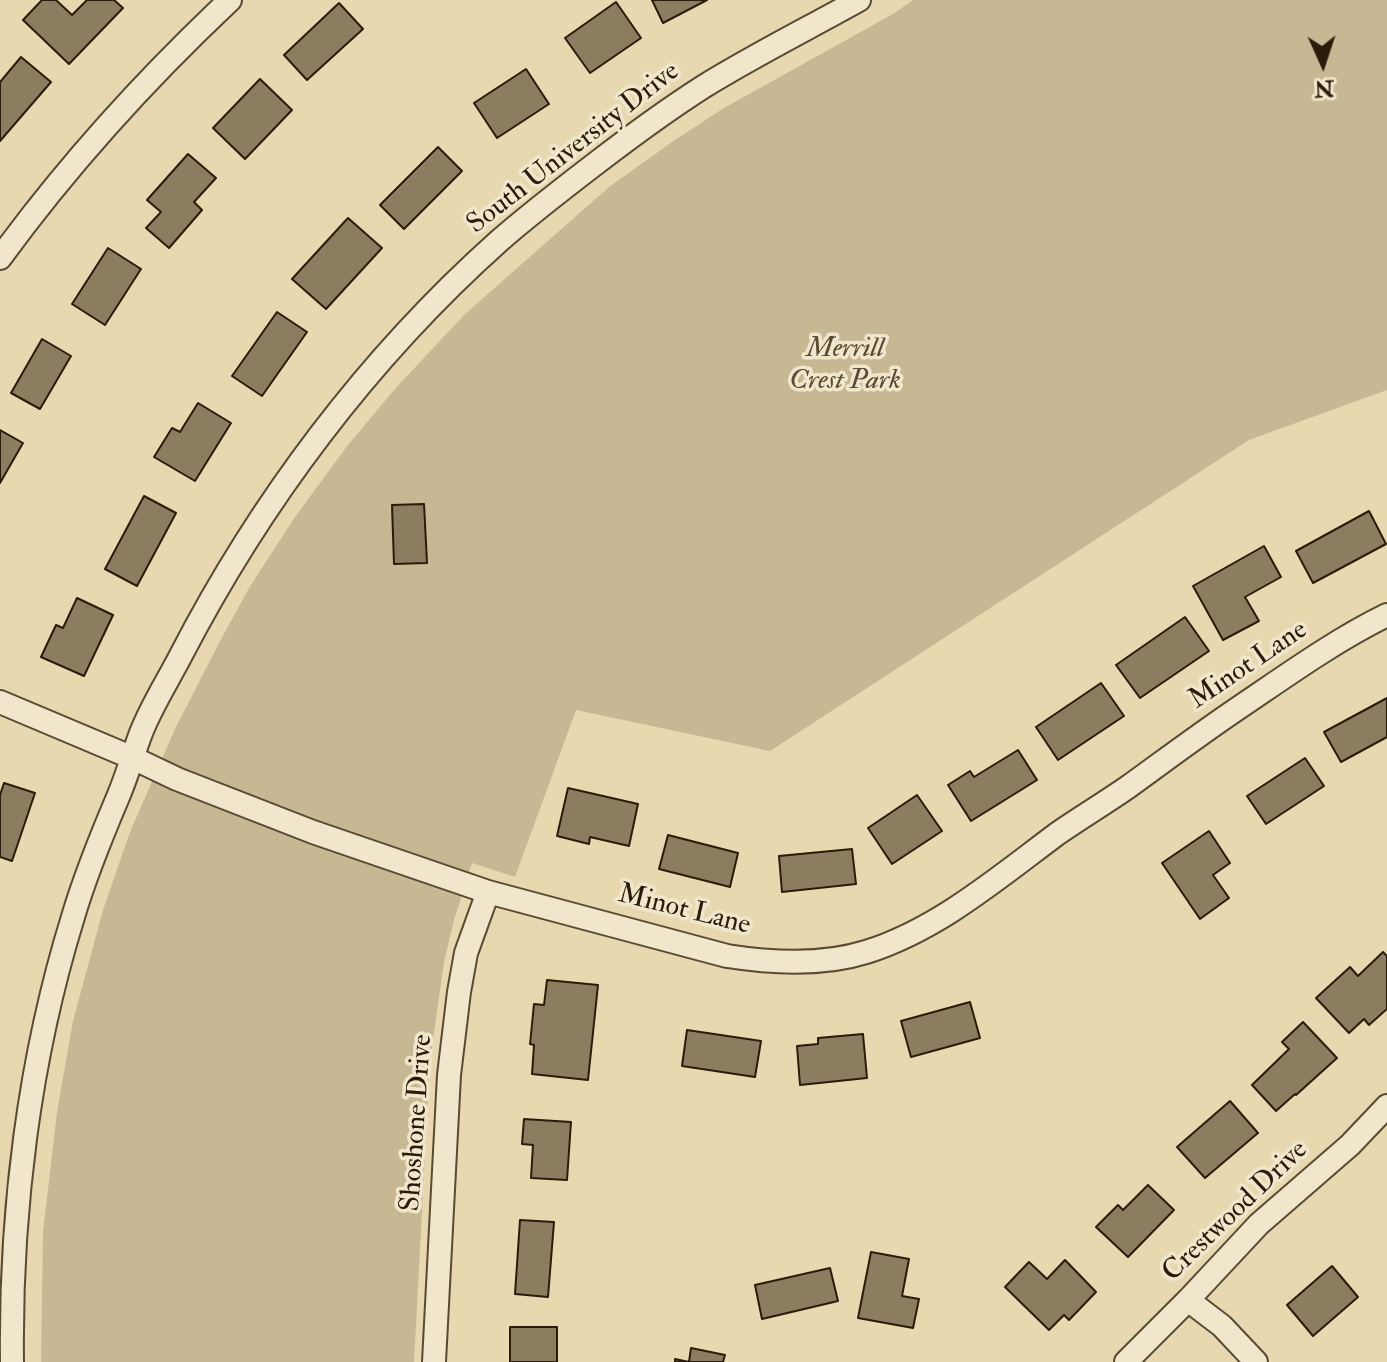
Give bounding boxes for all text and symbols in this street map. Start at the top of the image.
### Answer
north arrow [1283,24,1363,104]
street label: South University Drive [461,56,687,242]
text: N [1314,73,1335,102]
park label: Merrill Crest Park [789,333,901,399]
street label: Minot Lane [1184,614,1314,718]
street label: Minot Lane [614,878,754,944]
street label: Shoshone Drive [395,1033,441,1213]
street label: Crestwood Drive [1156,1134,1316,1290]

